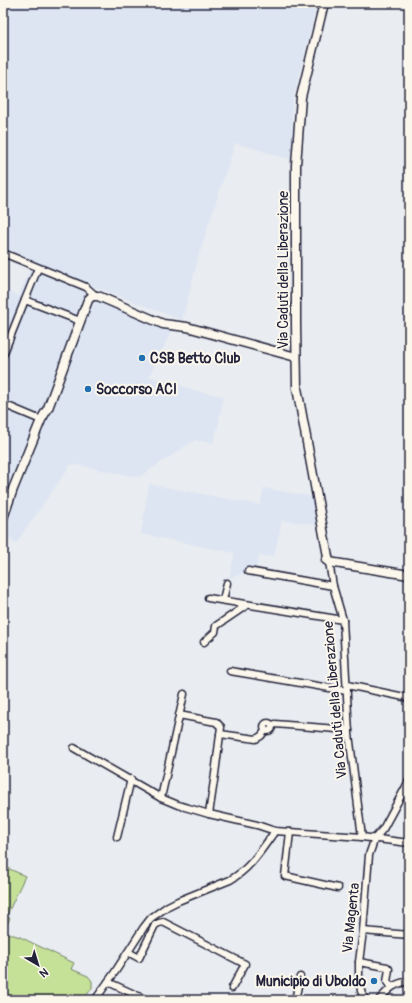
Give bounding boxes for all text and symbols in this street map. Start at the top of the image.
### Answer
street label: Via Caduti della Liberazione [275,191,292,349]
place label: CSB Betto Club [150,350,240,367]
marker: CSB Betto Club [137,353,147,363]
place label: Soccorso ACI [96,381,177,398]
marker: Soccorso ACI [83,384,93,394]
street label: Via Caduti della Liberazione [320,620,350,780]
street label: Via Magenta [339,882,363,954]
north arrow [18,945,58,985]
text: N [36,965,51,980]
place label: Municipio di Uboldo [256,973,366,990]
marker: Municipio di Uboldo [369,976,379,986]

